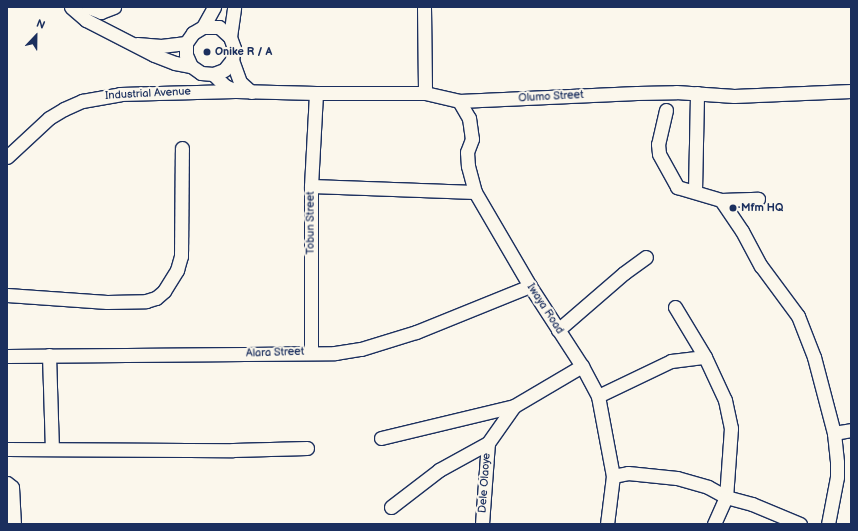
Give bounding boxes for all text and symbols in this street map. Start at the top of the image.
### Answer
north arrow [16,16,56,56]
text: N [34,17,47,32]
place label: Onike R / A [215,45,272,59]
marker: Onike R / A [202,47,212,57]
street label: Industrial Avenue [105,85,191,103]
street label: Olumo Street [518,89,584,105]
street label: Tobun Street [304,191,318,255]
place label: Mfm HQ [741,201,783,215]
marker: Mfm HQ [728,203,738,213]
street label: Iwaya Road [524,281,566,337]
street label: Alara Street [246,345,304,361]
street label: Dele Olaoye [476,453,494,513]

